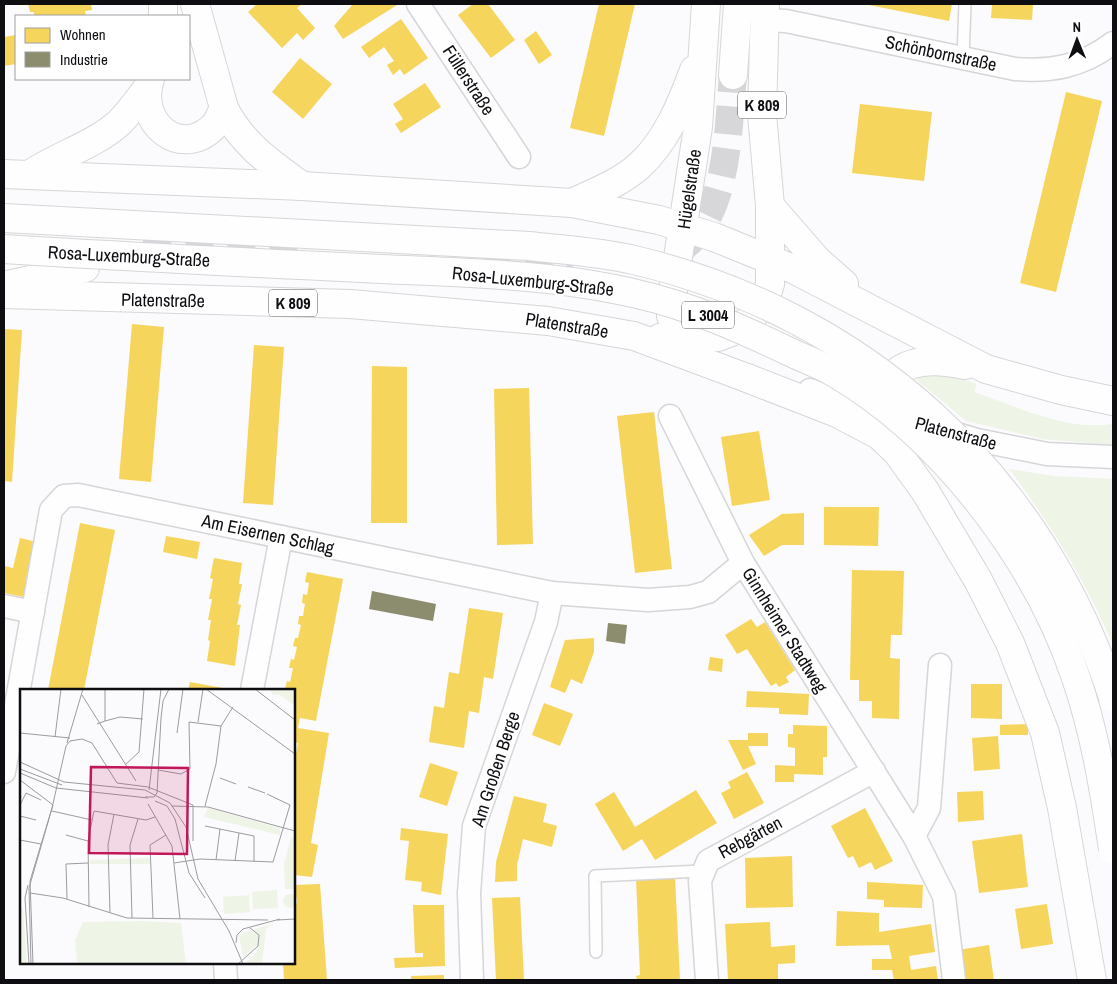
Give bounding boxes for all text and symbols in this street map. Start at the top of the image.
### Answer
legend [15,15,190,80]
north arrow [1052,15,1102,65]
text: N [1072,18,1081,36]
text: Wohnen [60,24,106,45]
street label: Schönbornstraße [883,29,999,77]
street label: Füllerstraße [437,40,501,120]
text: Industrie [60,49,108,70]
road number: K 809 [738,92,786,118]
street label: Hügelstraße [671,147,707,231]
street label: Rosa-Luxemburg-Straße [47,239,211,273]
street label: Rosa-Luxemburg-Straße [451,260,615,302]
street label: Platenstraße [121,287,205,313]
road number: K 809 [269,290,317,316]
road number: L 3004 [682,302,734,328]
street label: Platenstraße [524,306,610,344]
street label: Platenstraße [912,410,1000,456]
street label: Am Eisernen Schlag [199,508,337,560]
street label: Ginnheimer Stadtweg [736,562,834,698]
inset map [20,689,295,964]
street label: Am Großen Berge [464,708,525,831]
street label: Rebgärten [714,810,786,864]

